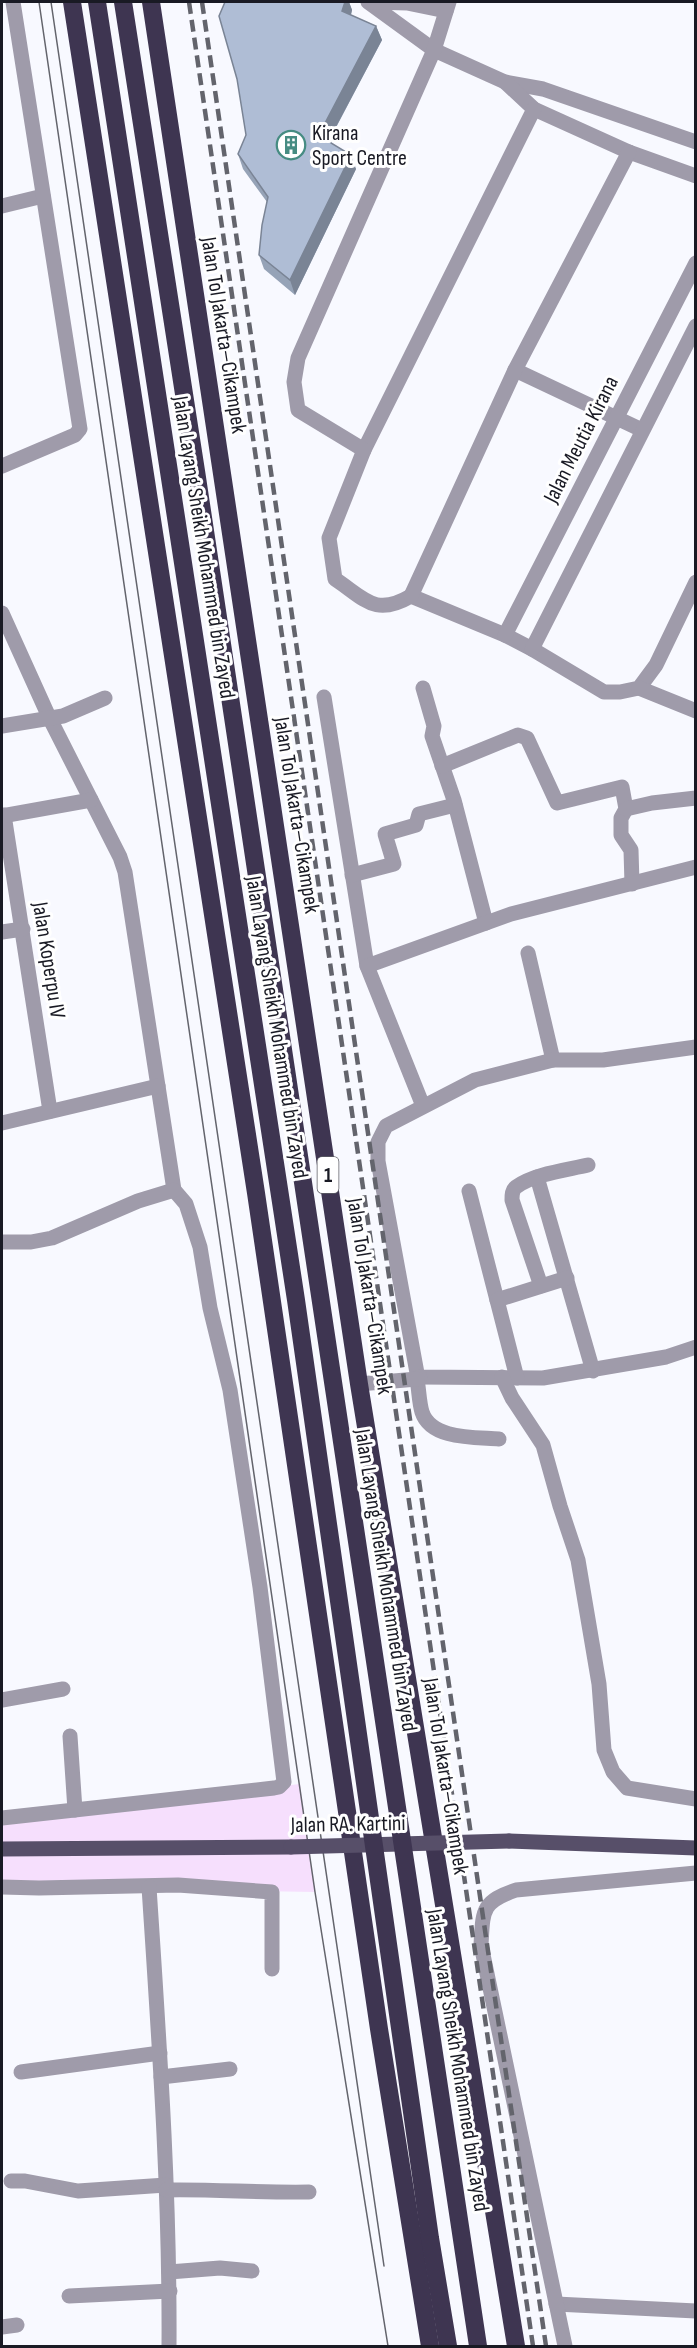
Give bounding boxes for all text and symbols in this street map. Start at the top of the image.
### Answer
place label: Kirana Sport Centre [312,120,407,172]
building icon: Kirana Sport Centre [275,129,307,161]
street label: Jalan Tol Jakarta–Cikampek [194,234,252,436]
street label: Jalan Meutia Kirana [537,372,625,509]
street label: Jalan Layang Sheikh Mohammed bin Zayed [166,393,241,700]
street label: Jalan Tol Jakarta–Cikampek [267,714,325,916]
street label: Jalan Layang Sheikh Mohammed bin Zayed [239,873,314,1180]
street label: Jalan Koperpu IV [26,899,71,1021]
road number: 1 [318,1157,338,1193]
street label: Jalan Tol Jakarta–Cikampek [340,1195,398,1397]
street label: Jalan Layang Sheikh Mohammed bin Zayed [348,1426,423,1733]
street label: Jalan Tol Jakarta–Cikampek [416,1675,474,1877]
street label: Jalan RA. Kartini [289,1810,406,1839]
street label: Jalan Layang Sheikh Mohammed bin Zayed [420,1906,495,2213]

